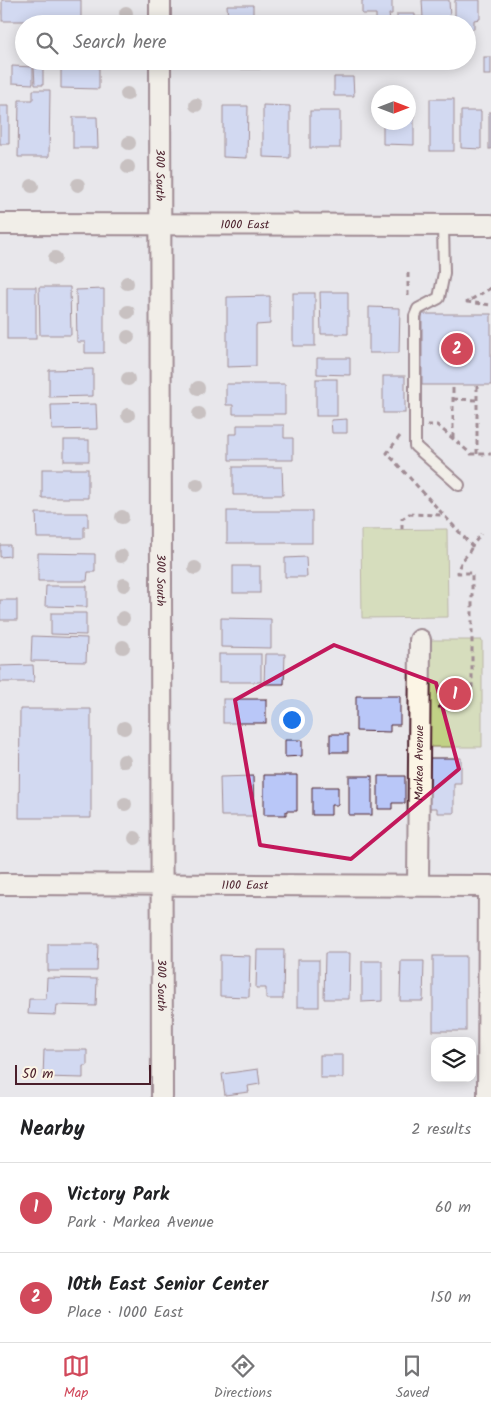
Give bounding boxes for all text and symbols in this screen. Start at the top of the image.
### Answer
search box [15,15,476,70]
text: Search here [73,28,167,58]
icon: search [33,29,61,57]
north arrow [371,85,416,130]
street label: 300 South [150,149,169,201]
street label: 1000 East [220,215,270,235]
pin: 2 [441,330,473,368]
street label: 300 South [151,554,170,606]
pin: 1 [439,675,471,713]
your location [279,707,305,733]
street label: Markea Avenue [410,724,429,801]
street label: 1100 East [222,876,269,895]
street label: 300 South [152,959,171,1011]
map controls [431,1037,476,1082]
button: layers [431,1037,476,1082]
scale bar [15,1062,151,1085]
text: 50 m [22,1063,53,1085]
text: Nearby [20,1113,85,1146]
text: 2 results [411,1117,471,1142]
text: Victory Park [67,1180,169,1210]
text: 1 [34,1195,38,1220]
text: 60 m [435,1195,471,1220]
text: Park · Markea Avenue [67,1210,214,1235]
text: 10th East Senior Center [67,1270,268,1300]
text: 2 [31,1285,41,1310]
text: 150 m [430,1285,471,1310]
text: Place · 1000 East [67,1300,183,1325]
tab: Map [62,1352,90,1404]
tab: Directions [214,1352,272,1404]
tab: Saved [396,1352,429,1404]

